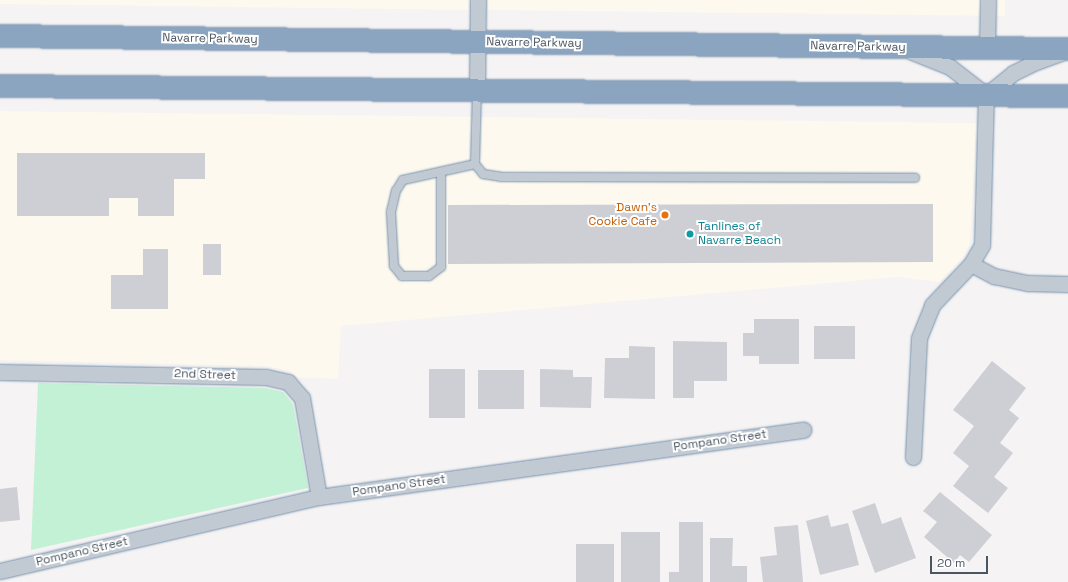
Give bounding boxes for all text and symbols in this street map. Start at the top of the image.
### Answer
street label: Navarre Parkway [162,31,258,47]
street label: Navarre Parkway [486,35,582,51]
street label: Navarre Parkway [810,39,906,55]
place label: Dawn’s Cookie Cafe [589,201,657,229]
marker: Dawn’s Cookie Cafe [660,210,670,220]
place label: Tanlines of Navarre Beach [698,220,781,248]
marker: Tanlines of Navarre Beach [685,229,695,239]
street label: 2nd Street [174,367,236,383]
street label: Pompano Street [672,427,768,455]
street label: Pompano Street [351,472,447,500]
street label: Pompano Street [35,534,129,570]
scale bar [932,548,990,574]
text: 20 m [937,555,965,571]

